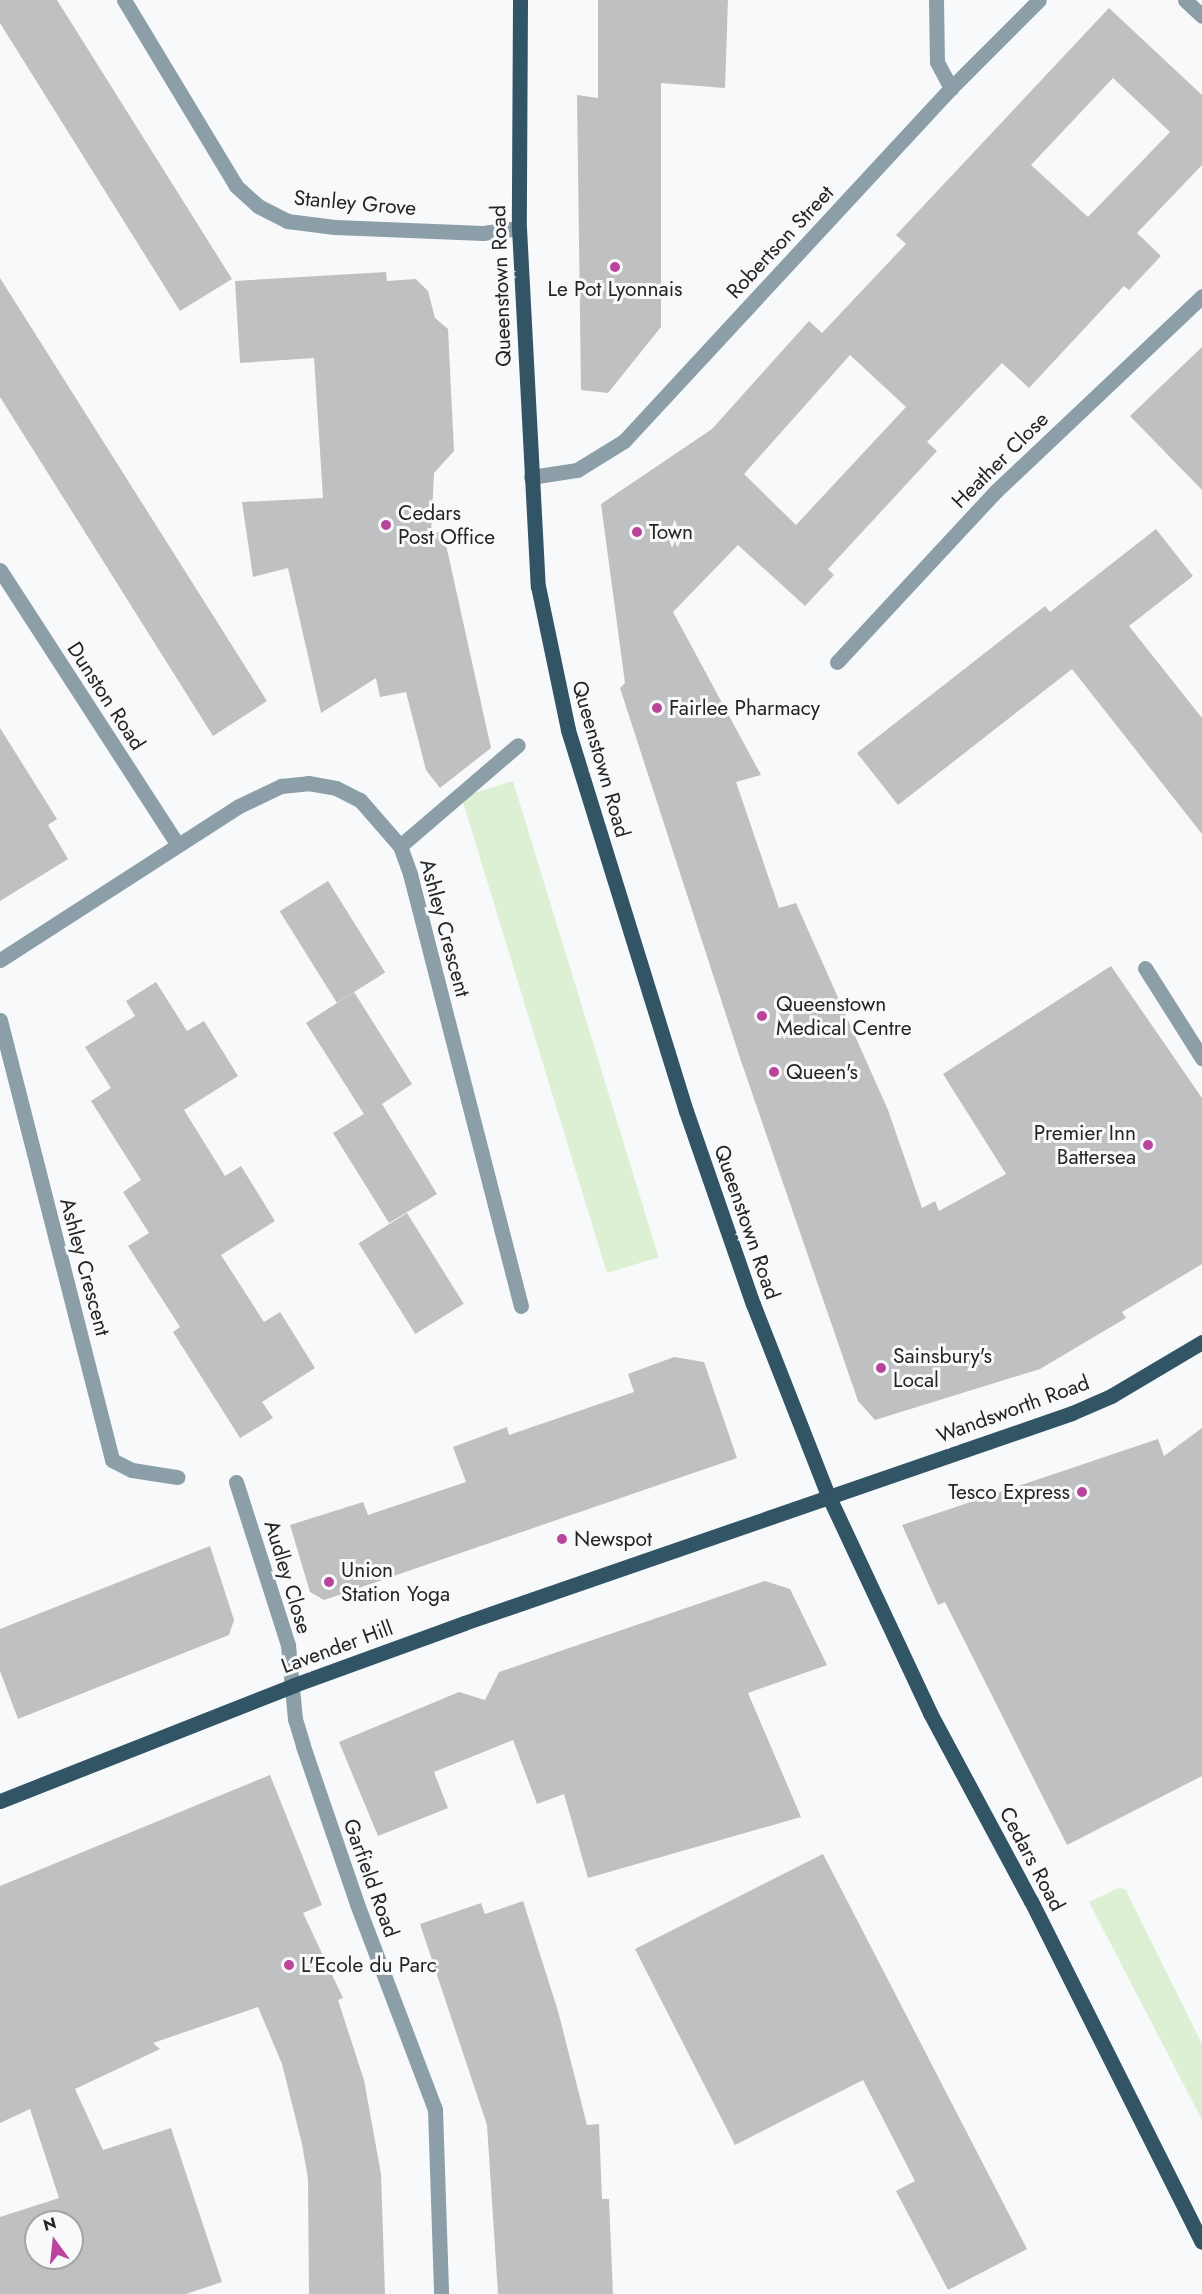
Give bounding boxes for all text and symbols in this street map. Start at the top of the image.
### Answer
street label: Robertson Street [721,180,839,304]
street label: Stanley Grove [293,185,417,221]
street label: Queenstown Road [486,205,516,367]
marker: Le Pot Lyonnais [608,260,622,274]
place label: Le Pot Lyonnais [547,276,683,302]
street label: Heather Close [946,406,1054,514]
place label: Cedars Post Office [398,500,495,550]
marker: Cedars Post Office [379,518,393,532]
place label: Town [649,519,693,545]
marker: Town [630,525,644,539]
street label: Dunston Road [62,637,150,755]
street label: Queenstown Road [567,678,635,840]
place label: Fairlee Pharmacy [669,695,820,721]
marker: Fairlee Pharmacy [650,701,664,715]
street label: Ashley Crescent [414,856,476,1000]
place label: Queenstown Medical Centre [776,991,911,1041]
marker: Queenstown Medical Centre [753,1007,771,1025]
place label: Queen's [786,1059,858,1085]
marker: Queen's [767,1065,781,1079]
place label: Premier Inn Battersea [1034,1120,1136,1170]
marker: Premier Inn Battersea [1141,1138,1155,1152]
street label: Queenstown Road [709,1141,785,1303]
street label: Ashley Crescent [54,1195,116,1339]
place label: Sainsbury's Local [893,1343,992,1393]
marker: Sainsbury's Local [874,1361,888,1375]
street label: Wandsworth Road [933,1370,1093,1448]
place label: Tesco Express [948,1479,1070,1505]
marker: Tesco Express [1075,1485,1089,1499]
street label: Audley Close [259,1517,317,1637]
place label: Newspot [574,1526,652,1552]
marker: Newspot [555,1532,569,1546]
place label: Union Station Yoga [341,1557,450,1607]
marker: Union Station Yoga [322,1575,336,1589]
street label: Lavender Hill [278,1615,396,1679]
street label: Cedars Road [994,1803,1070,1915]
street label: Garfield Road [338,1815,404,1941]
place label: L'Ecole du Parc [301,1952,437,1978]
marker: L'Ecole du Parc [282,1958,296,1972]
north arrow [24,2210,84,2270]
text: N [41,2211,59,2237]

